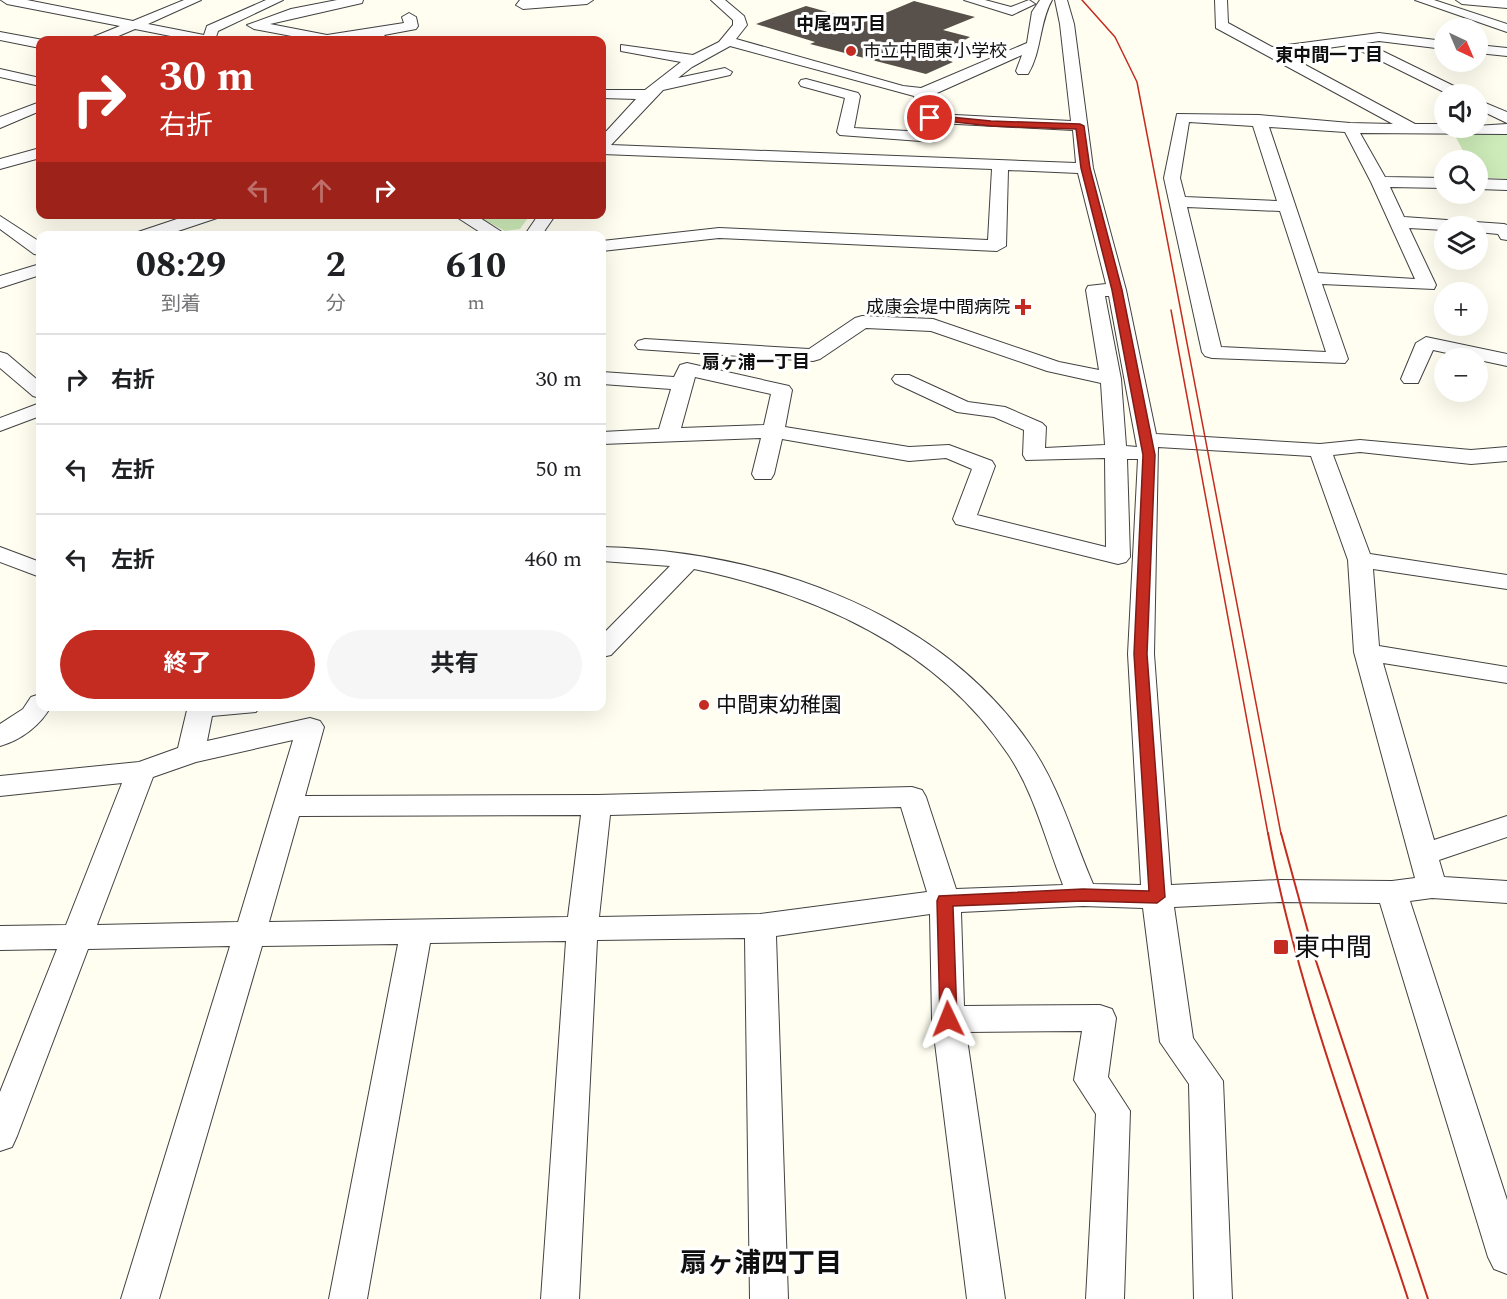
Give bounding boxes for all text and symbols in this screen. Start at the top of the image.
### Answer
district label: 中尾四丁目 [796,11,886,38]
north arrow [1434,18,1488,72]
map controls [1434,18,1488,402]
place label: 市立中間東小学校 [863,38,1007,65]
district label: 東中間一丁目 [1275,42,1383,69]
marker: 市立中間東小学校 [844,44,858,58]
text: 30 m [159,46,254,109]
icon: right [60,60,138,138]
button: sound [1434,84,1488,138]
pin [904,92,955,143]
icon: arrive [913,101,946,134]
text: 右折 [159,105,213,147]
button: search [1434,150,1488,204]
icon: left [242,174,275,207]
icon: ahead [305,174,338,207]
icon: right [368,174,401,207]
button: layers [1434,216,1488,270]
text: 08:29 [136,238,226,293]
text: 2 [326,238,346,293]
text: 610 [446,239,506,294]
button: + [1434,282,1488,336]
text: m [467,288,485,318]
text: 到着 [161,289,201,319]
text: 分 [326,289,346,319]
place label: 成康会堤中間病院 [866,294,1010,321]
marker: 成康会堤中間病院 [1014,298,1032,316]
button: − [1434,348,1488,402]
district label: 扇ヶ浦一丁目 [702,349,810,376]
icon: right [60,363,93,396]
text: 30 m [536,363,582,396]
text: 右折 [111,364,155,397]
icon: left [60,453,93,486]
text: 50 m [536,453,582,486]
text: 左折 [111,454,155,487]
icon: left [60,543,93,576]
text: 460 m [525,543,582,576]
text: 左折 [111,544,155,577]
button: 終了 [60,630,315,699]
button: 共有 [327,630,582,699]
place label: 中間東幼稚園 [716,690,842,722]
marker: 中間東幼稚園 [697,698,711,712]
place label: 東中間 [1294,928,1372,968]
marker: 東中間 [1272,938,1290,956]
position arrow [916,987,980,1051]
district label: 扇ヶ浦四丁目 [680,1243,842,1285]

